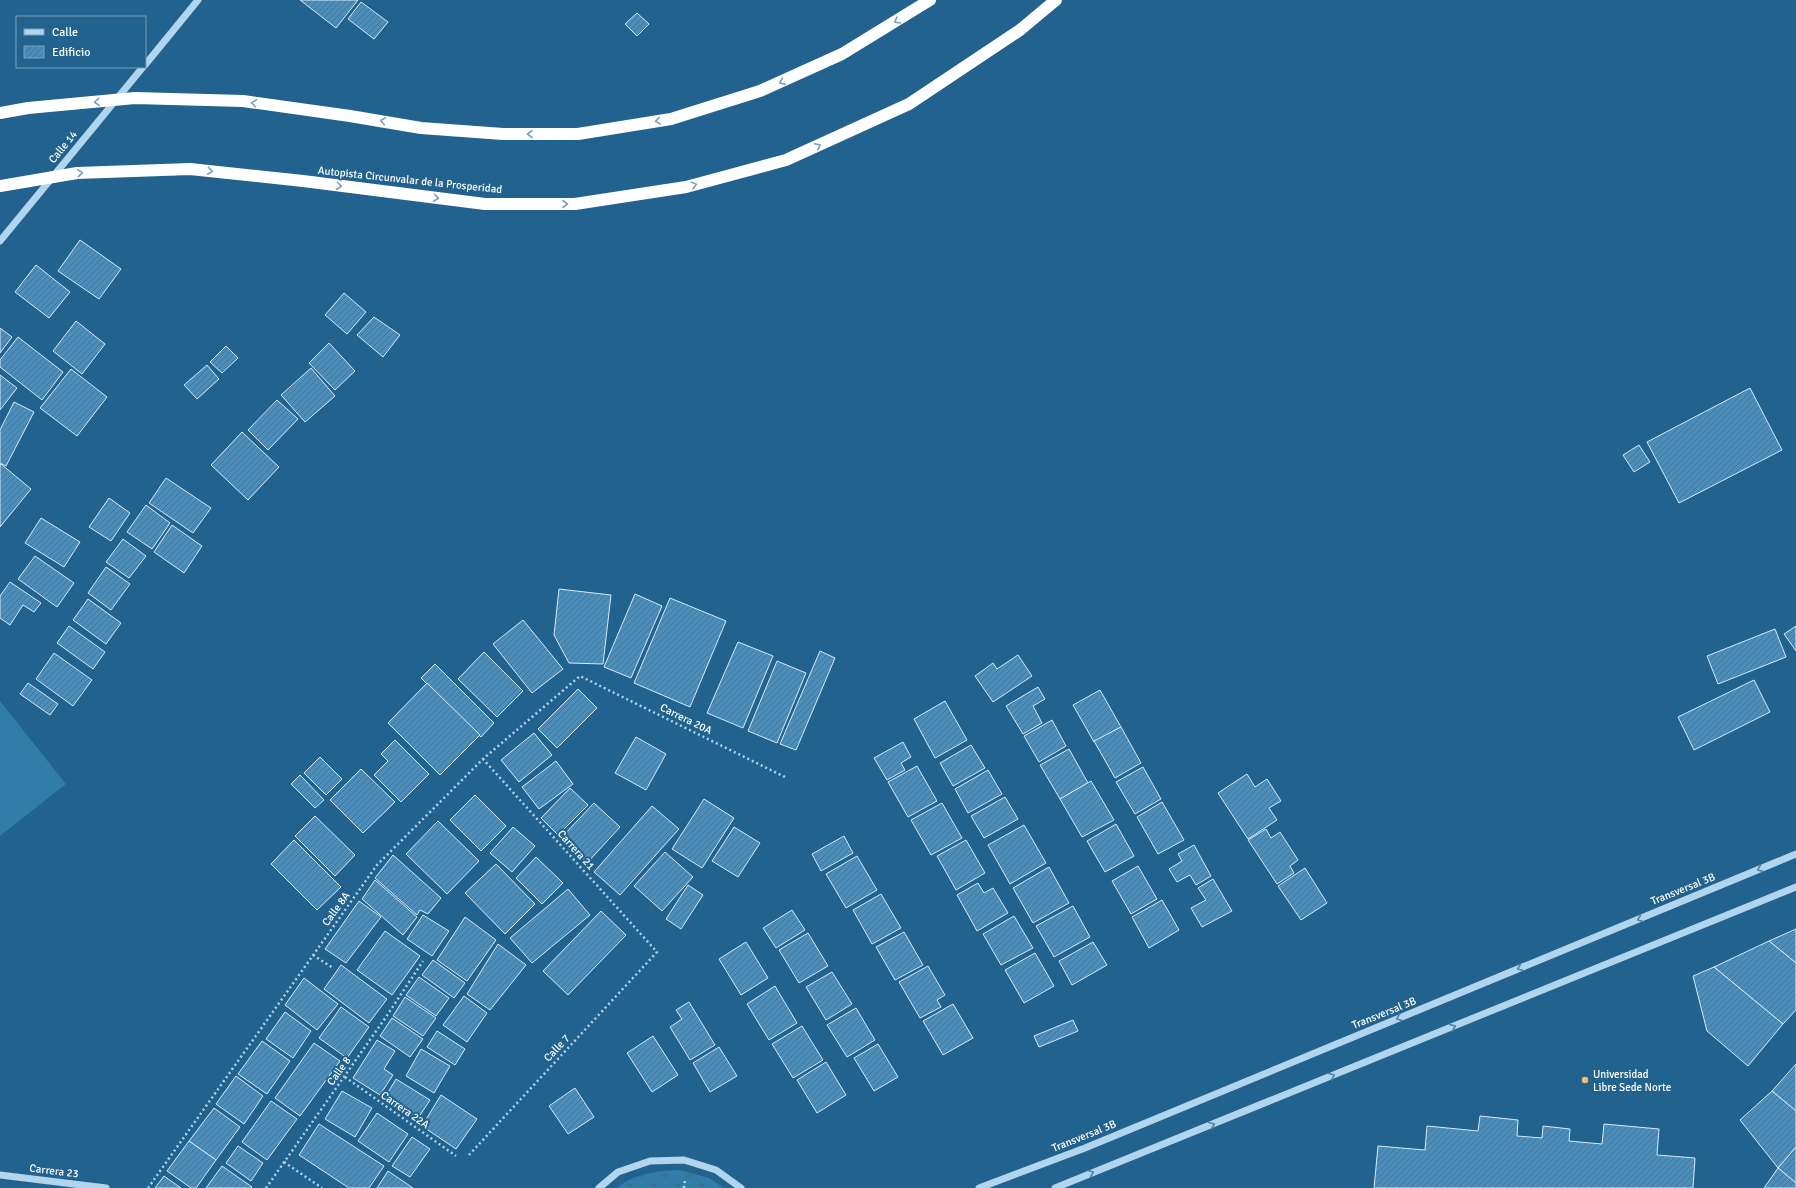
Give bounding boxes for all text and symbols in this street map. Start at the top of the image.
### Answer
legend [16,16,146,68]
one-way arrow [894,17,901,24]
text: Calle [52,25,78,40]
text: Edificio [52,45,90,60]
one-way arrow [779,77,786,85]
one-way arrow [94,97,100,106]
one-way arrow [251,98,257,107]
one-way arrow [655,116,662,125]
one-way arrow [380,117,386,126]
street label: Calle 14 [46,128,80,166]
one-way arrow [527,130,533,138]
one-way arrow [813,143,821,151]
street label: Autopista Circunvalar de la Prosperidad [317,164,503,196]
one-way arrow [207,166,213,175]
one-way arrow [77,169,83,178]
one-way arrow [336,181,342,190]
one-way arrow [690,181,697,190]
one-way arrow [433,193,439,202]
one-way arrow [562,200,568,208]
street label: Carrera 20A [658,701,714,737]
street label: Carrera 21 [555,827,597,873]
one-way arrow [1756,864,1764,872]
street label: Transversal 3B [1649,870,1717,908]
street label: Calle 8A [319,889,353,929]
one-way arrow [1636,914,1643,922]
one-way arrow [1516,964,1523,972]
street label: Transversal 3B [1350,994,1418,1032]
one-way arrow [1396,1013,1404,1021]
one-way arrow [1449,1023,1456,1031]
street label: Calle 7 [541,1032,573,1064]
street label: Calle 8 [324,1054,354,1088]
place label: Universidad Libre Sede Norte [1593,1068,1671,1094]
one-way arrow [1329,1072,1336,1080]
marker: Universidad Libre Sede Norte [1580,1075,1590,1085]
street label: Carrera 22A [378,1089,432,1132]
street label: Transversal 3B [1050,1117,1118,1155]
one-way arrow [1208,1121,1215,1129]
street label: Carrera 23 [29,1162,79,1180]
one-way arrow [1088,1170,1095,1178]

